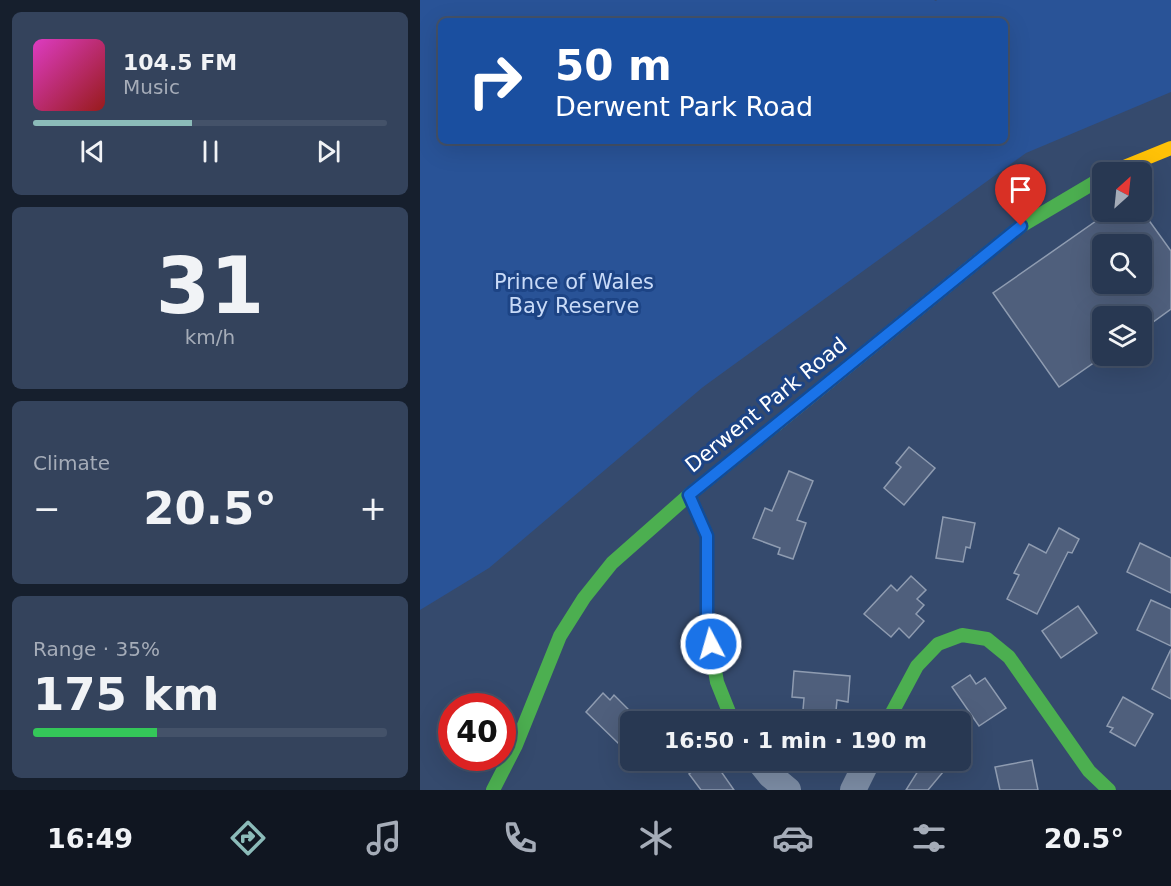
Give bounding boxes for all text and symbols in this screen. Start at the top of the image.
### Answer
text: 50 m [555,41,672,90]
icon: right [456,42,534,120]
text: 104.5 FM [123,50,237,75]
text: Music [123,75,180,99]
text: Derwent Park Road [555,91,813,122]
icon: previous [76,135,109,168]
icon: pause [194,135,227,168]
icon: next [312,135,345,168]
north arrow [1092,162,1152,222]
map controls [1092,162,1152,366]
pin [995,164,1046,226]
icon: arrive [1004,173,1037,206]
button: search [1092,234,1152,294]
text: 31 [156,241,264,331]
park label: Prince of Wales Bay Reserve [494,270,654,318]
button: layers [1092,306,1152,366]
text: km/h [185,325,235,349]
street label: Derwent Park Road [680,332,852,478]
text: Climate [33,451,110,475]
text: 20.5° [143,482,277,535]
text: − [33,489,61,528]
text: + [359,489,387,528]
position arrow [679,612,743,676]
text: Range · 35% [33,637,160,661]
text: 175 km [33,668,219,721]
speed limit sign: 40 [438,693,516,771]
text: 16:50 · 1 min · 190 m [664,728,927,753]
icon: directions [227,817,269,859]
icon: music [363,817,405,859]
icon: phone [499,817,541,859]
icon: climate [635,817,677,859]
icon: car [772,817,814,859]
icon: filters [908,817,950,859]
text: 16:49 [47,823,133,854]
text: 20.5° [1044,823,1124,854]

